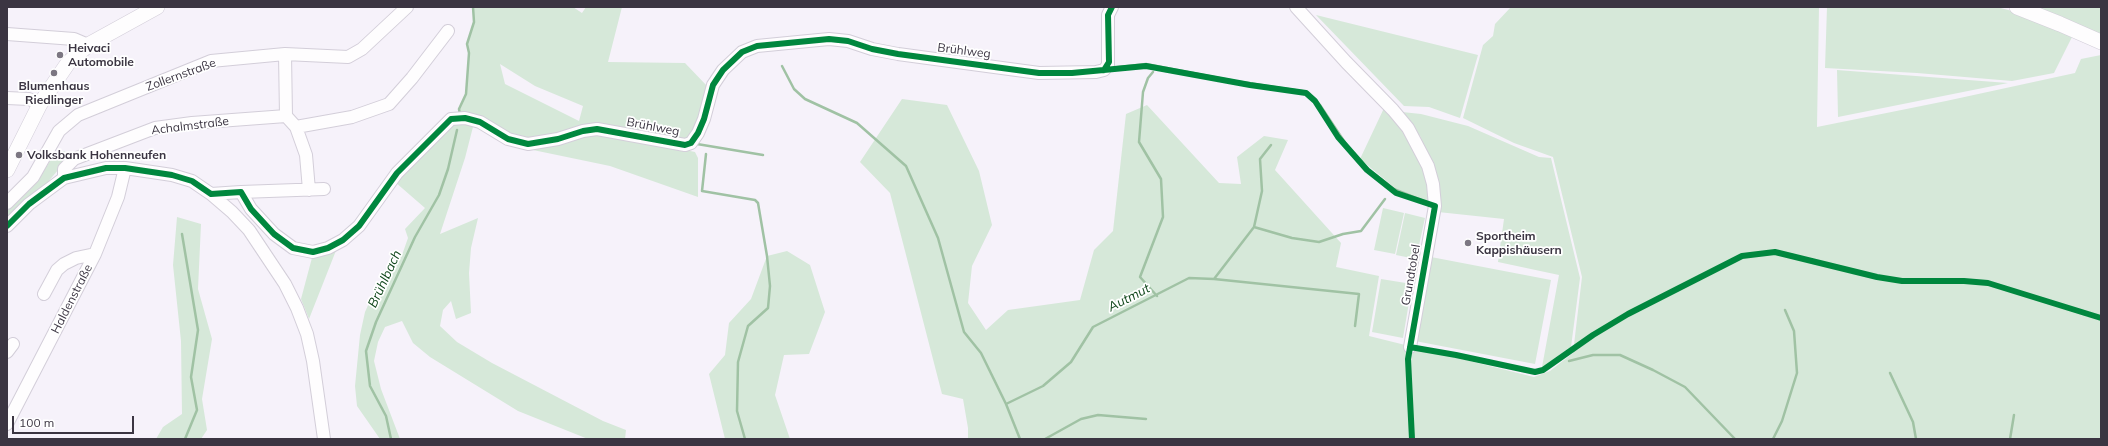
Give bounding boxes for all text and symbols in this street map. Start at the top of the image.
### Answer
place label: Heivaci Automobile [68,41,134,69]
street label: Brühlweg [937,41,991,61]
marker: Heivaci Automobile [55,50,65,60]
street label: Zollernstraße [144,56,218,94]
marker: Blumenhaus Riedlinger [49,68,59,78]
place label: Blumenhaus Riedlinger [18,79,90,107]
street label: Achalmstraße [150,114,230,138]
street label: Brühlweg [625,115,681,139]
place label: Volksbank Hohenneufen [27,148,166,162]
marker: Volksbank Hohenneufen [14,150,24,160]
place label: Sportheim Kappishäusern [1476,229,1562,257]
marker: Sportheim Kappishäusern [1463,238,1473,248]
street label: Grundtobel [1399,243,1423,307]
water label: Brühlbach [365,248,405,310]
street label: Haldenstraße [48,262,96,336]
water label: Autmut [1105,281,1153,315]
scale bar [14,408,136,434]
text: 100 m [19,415,54,430]

